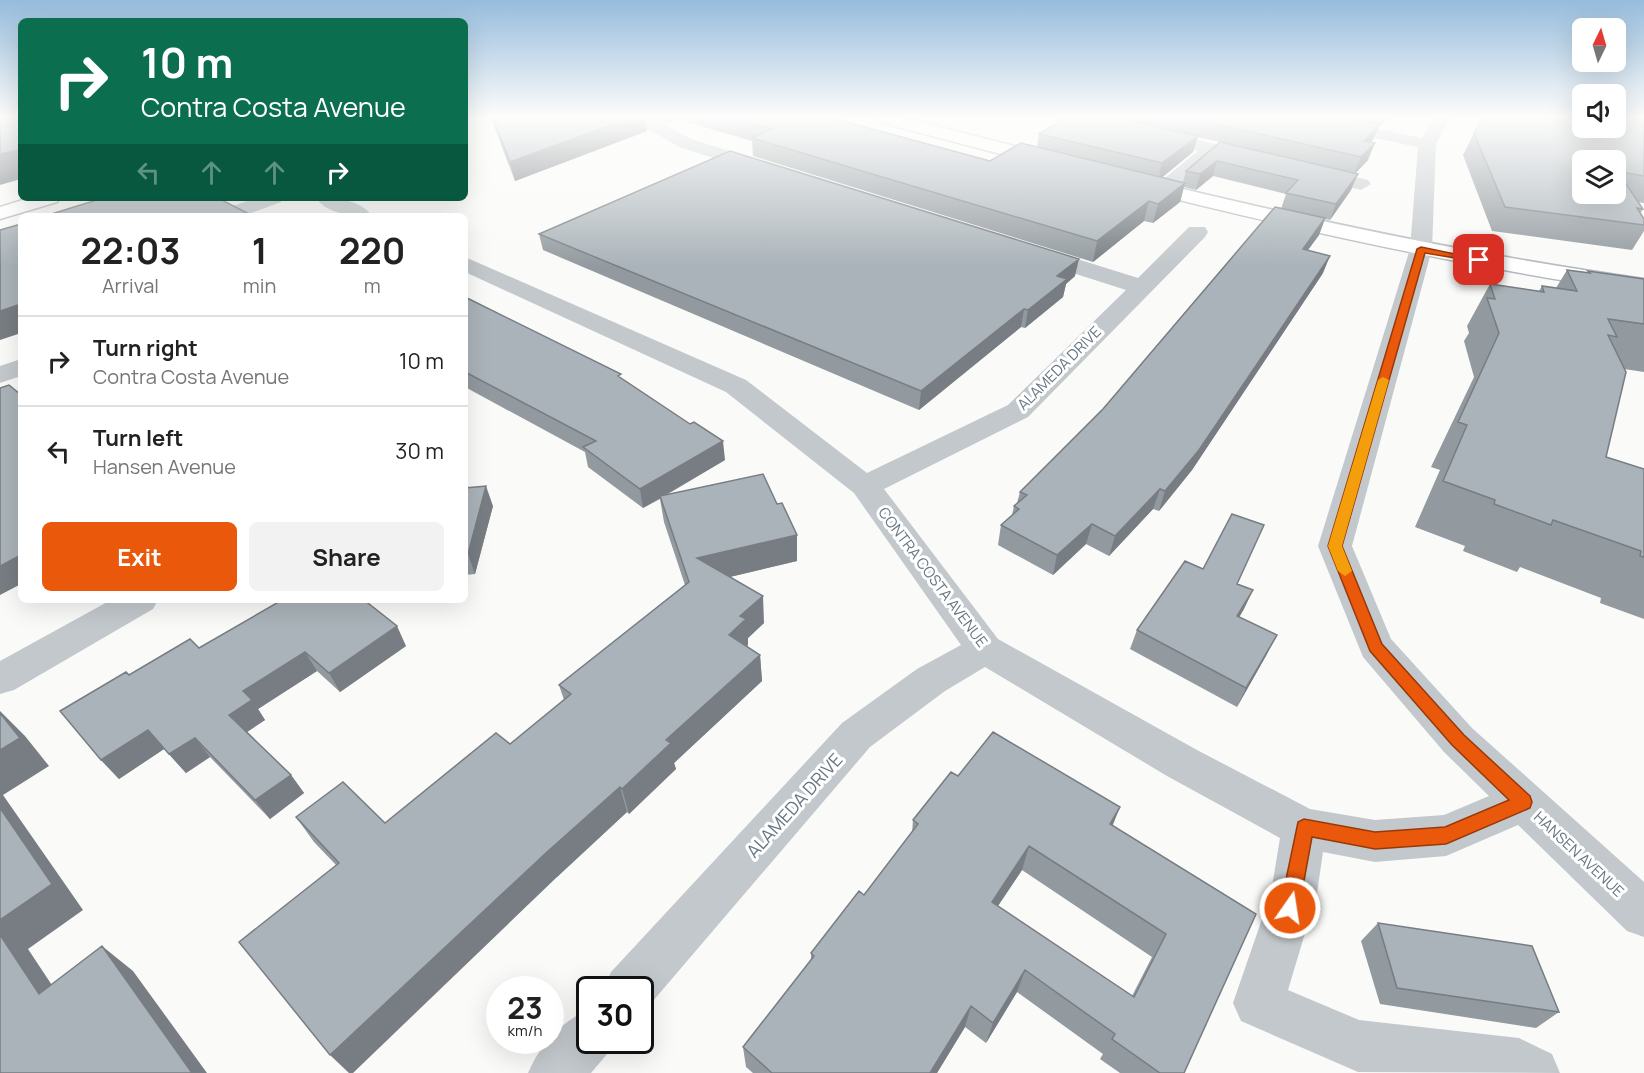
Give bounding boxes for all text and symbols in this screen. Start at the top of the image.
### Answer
north arrow [1572,18,1626,72]
map controls [1572,18,1626,204]
text: 10 m [141,33,233,91]
icon: right [42,42,120,120]
button: sound [1572,84,1626,138]
text: Contra Costa Avenue [141,88,406,125]
button: layers [1572,150,1626,204]
icon: left [132,156,165,189]
icon: ahead [195,156,228,189]
icon: ahead [258,156,291,189]
icon: right [321,156,354,189]
text: 22:03 [81,226,180,275]
text: 1 [252,226,268,275]
text: 220 [339,226,405,275]
pin [1453,234,1504,285]
icon: arrive [1462,243,1495,276]
text: Arrival [102,272,159,299]
text: min [243,272,276,299]
text: m [364,272,381,299]
street label: ALAMEDA DRIVE [1012,321,1106,415]
text: Turn right [93,333,198,363]
icon: right [42,345,75,378]
text: 10 m [399,346,444,376]
text: Contra Costa Avenue [93,363,289,390]
text: Turn left [93,423,183,453]
icon: left [42,435,75,468]
text: 30 m [395,436,444,466]
text: Hansen Avenue [93,453,236,480]
street label: CONTRA COSTA AVENUE [873,503,993,651]
button: Exit [42,522,237,591]
button: Share [249,522,444,591]
street label: ALAMEDA DRIVE [741,748,847,862]
street label: HANSEN AVENUE [1529,807,1629,901]
position arrow [1258,876,1322,940]
speed limit sign: 30 [576,976,654,1054]
text: 23 [507,987,543,1028]
text: km/h [508,1020,542,1041]

